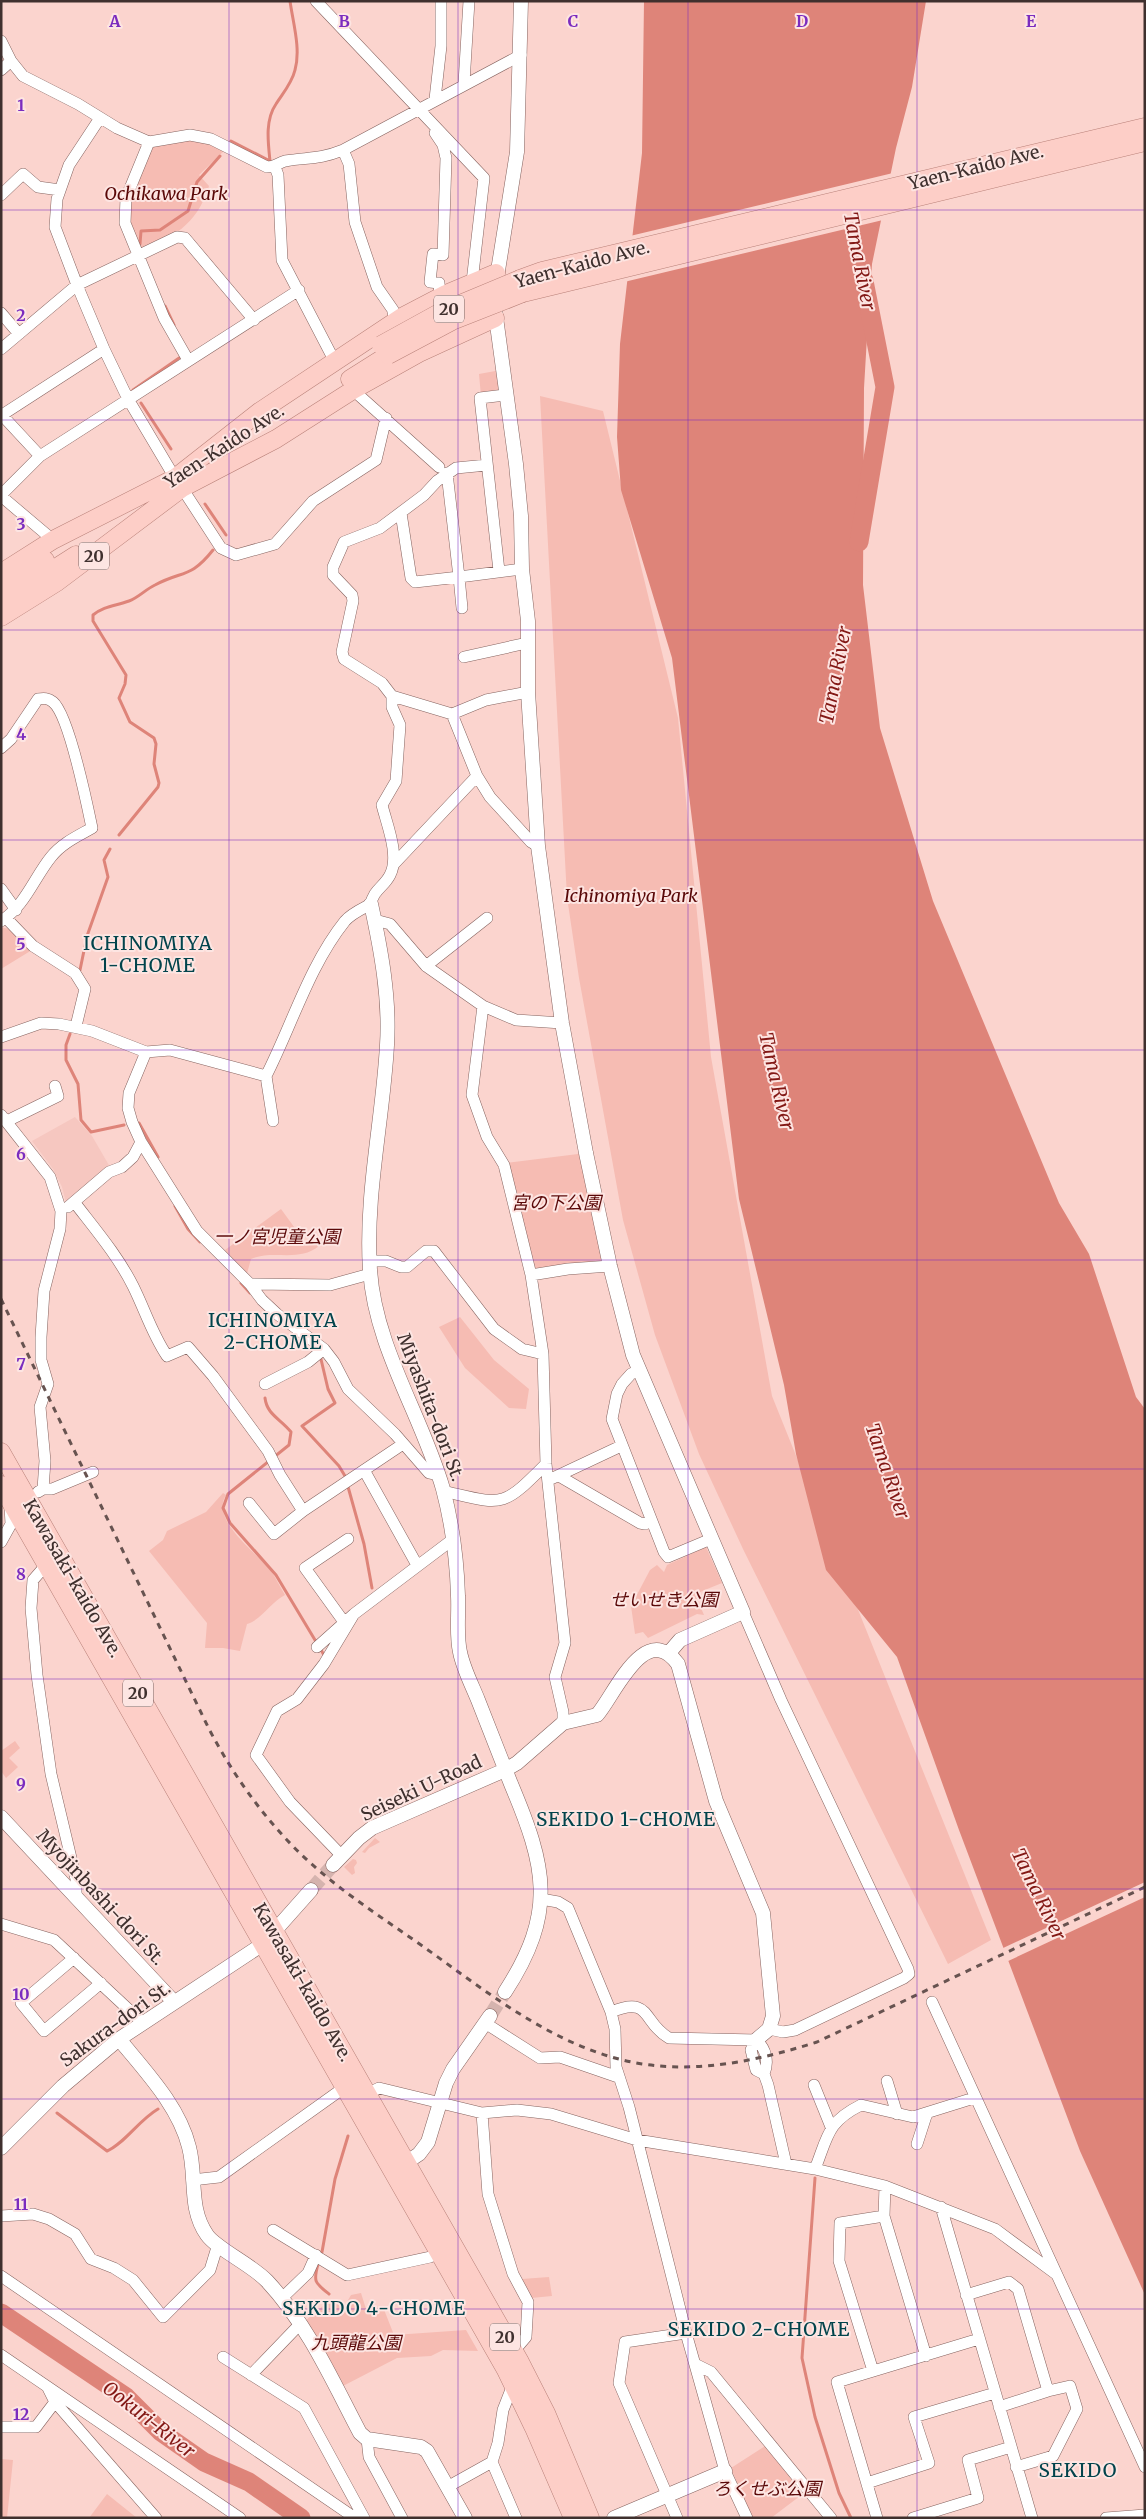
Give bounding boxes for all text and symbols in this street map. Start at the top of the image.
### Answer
text: A [108,11,121,31]
text: B [338,11,350,31]
text: C [568,11,578,31]
text: D [796,11,808,31]
text: E [1026,11,1037,31]
text: 1 [17,95,25,115]
street label: Yaen-Kaido Ave. [905,139,1046,195]
park label: Ochikawa Park [104,182,228,205]
water label: Tama River [839,210,881,312]
street label: Yaen-Kaido Ave. [511,235,652,293]
road number: 20 [434,296,464,322]
text: 2 [16,305,26,325]
street label: Yaen-Kaido Ave. [159,399,288,494]
text: 3 [16,514,26,534]
road number: 20 [79,542,109,570]
water label: Tama River [814,624,856,726]
text: 4 [16,724,26,744]
park label: Ichinomiya Park [564,884,698,907]
district label: ICHINOMIYA 1-CHOME [83,931,213,977]
text: 5 [16,934,26,954]
water label: Tama River [754,1030,800,1132]
text: 6 [16,1144,26,1164]
park label: 宮の下公園 [511,1191,604,1214]
park label: 一ノ宮児童公園 [214,1225,343,1248]
district label: ICHINOMIYA 2-CHOME [208,1308,338,1354]
street label: Miyashita-dori St. [392,1330,470,1484]
text: 7 [16,1354,26,1374]
water label: Tama River [860,1420,916,1522]
street label: Kawasaki-kaido Ave. [18,1495,128,1661]
text: 8 [16,1564,26,1584]
park label: せいせき公園 [610,1588,721,1611]
road number: 20 [123,1680,153,1706]
street label: Seiseki U-Road [357,1750,485,1826]
text: 9 [16,1774,26,1794]
district label: SEKIDO 1-CHOME [536,1807,716,1831]
street label: Myojinbashi-dori St. [32,1824,170,1970]
water label: Tama River [1006,1844,1072,1944]
street label: Kawasaki-kaido Ave. [248,1899,358,2065]
street label: Sakura-dori St. [55,1976,175,2072]
text: 10 [12,1984,30,2004]
text: 11 [14,2194,29,2214]
district label: SEKIDO 4-CHOME [282,2296,466,2320]
district label: SEKIDO 2-CHOME [668,2317,850,2341]
road number: 20 [490,2324,520,2350]
park label: 九頭龍公園 [311,2331,404,2354]
water label: Ookuri-River [98,2375,200,2463]
text: 12 [13,2404,29,2424]
district label: SEKIDO [1039,2458,1117,2482]
park label: ろくせぶ公園 [713,2477,824,2500]

